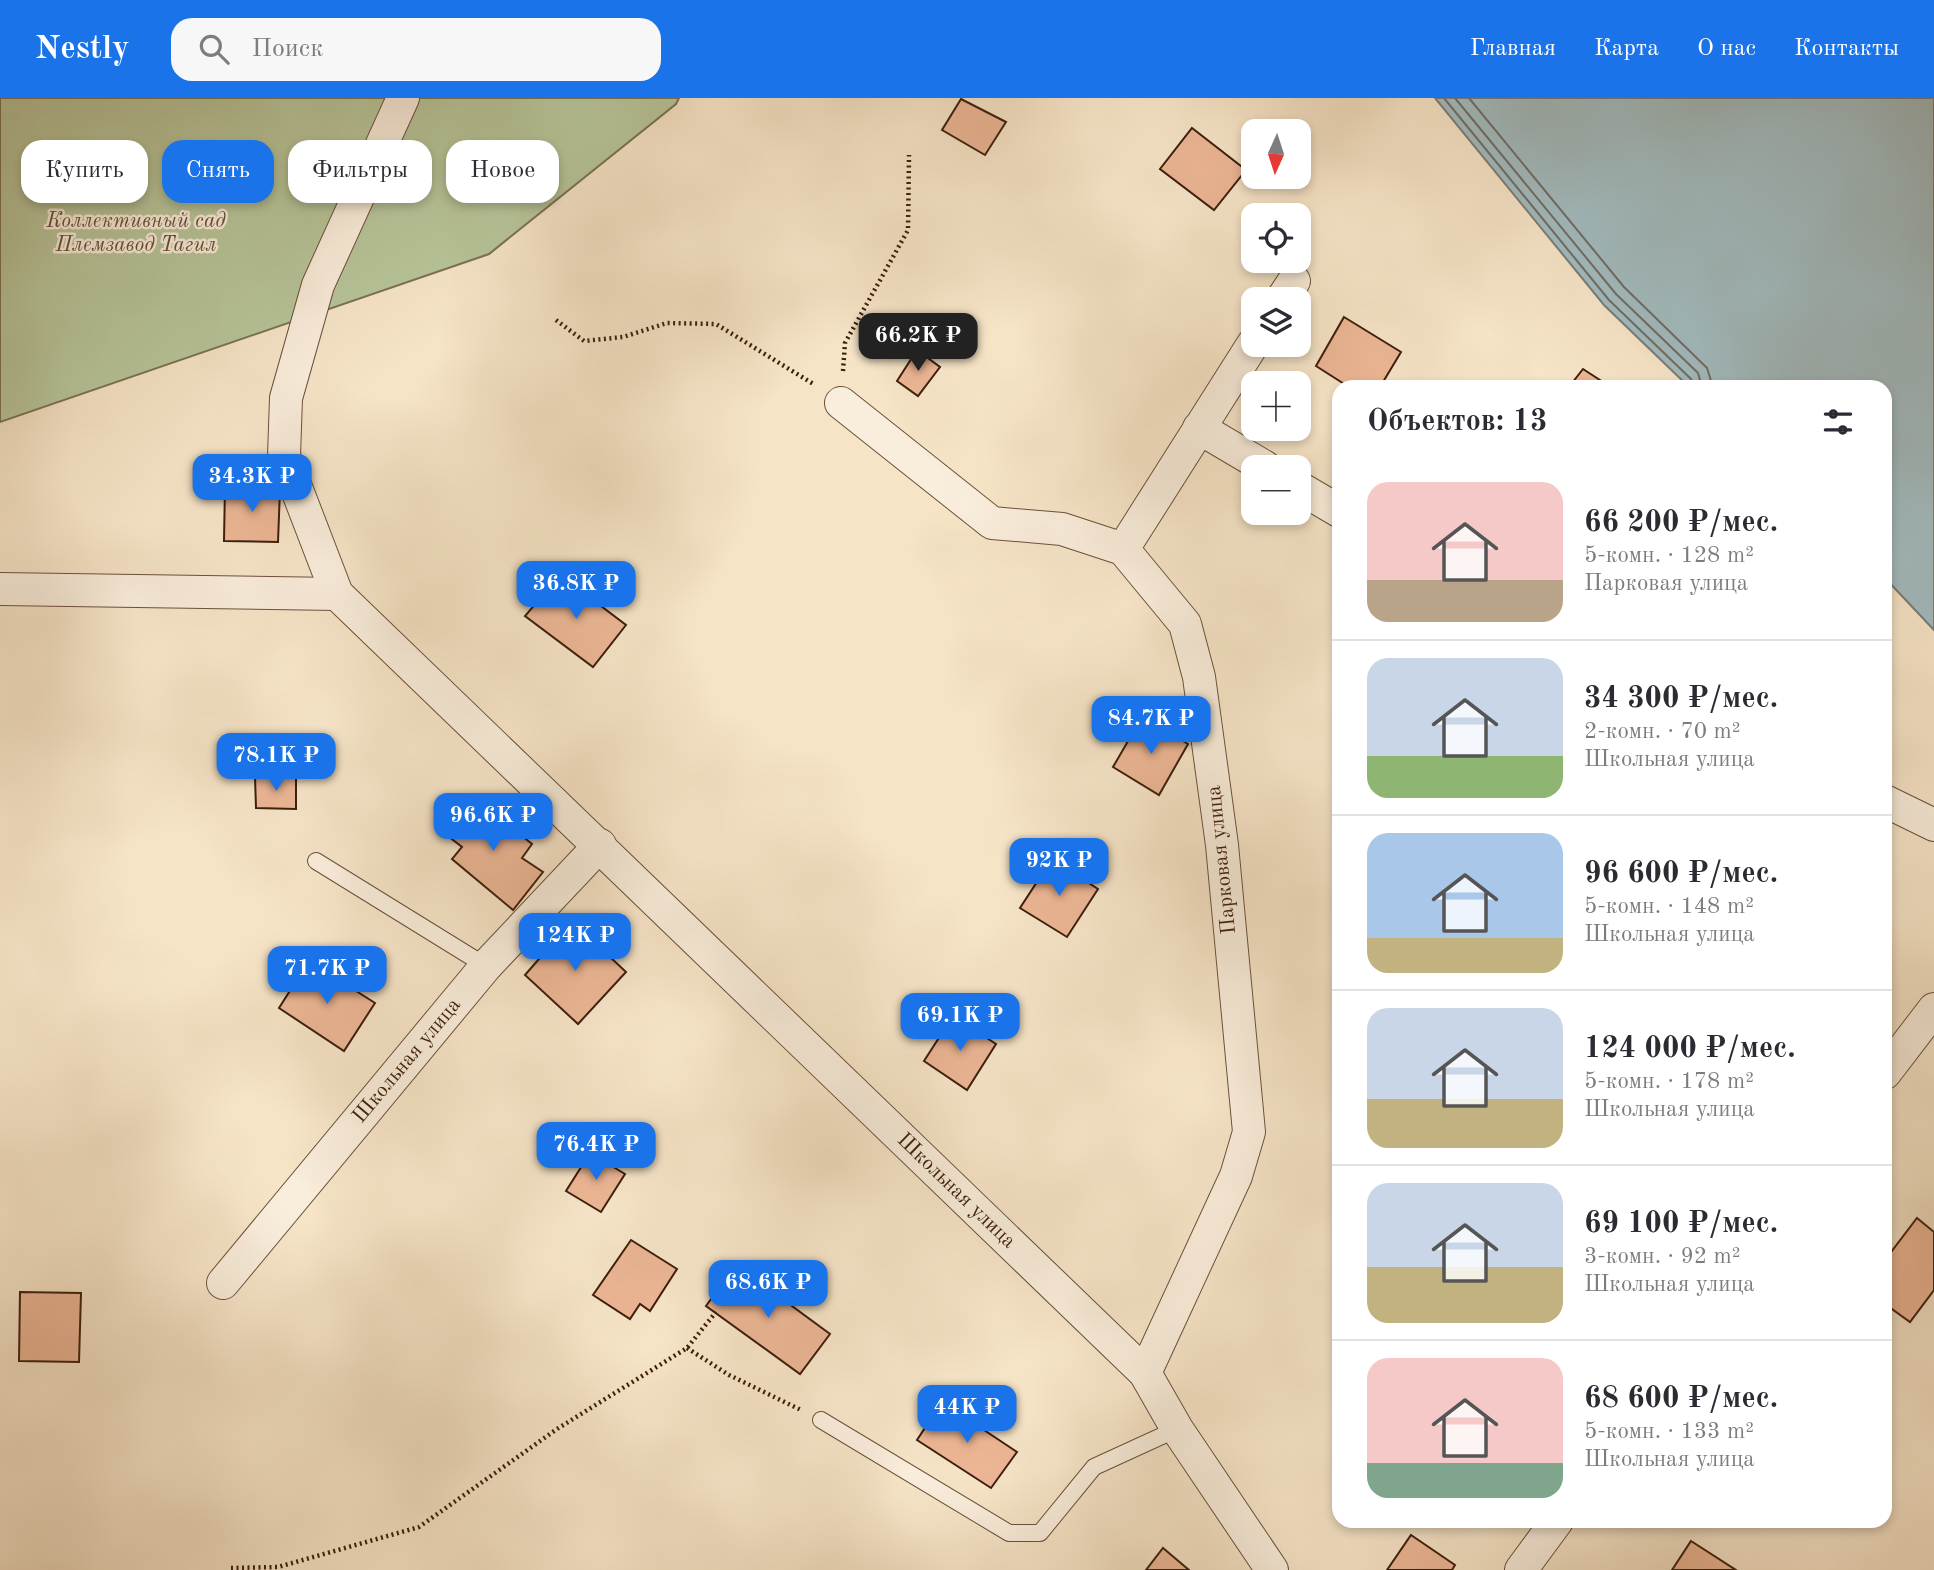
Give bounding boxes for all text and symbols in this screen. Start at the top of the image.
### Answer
search box [171,18,661,81]
icon: search [195,30,233,68]
text: Nestly [35,33,129,66]
text: Поиск [251,36,323,62]
text: Главная [1470,37,1556,61]
text: Карта [1594,37,1659,61]
text: О нас [1697,37,1756,61]
text: Контакты [1794,37,1899,61]
north arrow [1241,119,1311,189]
map controls [1241,119,1311,525]
chip: Купить [21,140,148,203]
chip: Снять [162,140,274,203]
chip: Фильтры [288,140,432,203]
chip: Новое [446,140,559,203]
button: locate [1241,203,1311,273]
park label: Коллективный сад Племзавод Тагил [45,211,226,256]
button: layers [1241,287,1311,357]
pin: 66.2K ₽ [853,314,983,373]
text: 66.2K ₽ [875,324,961,347]
button: + [1241,371,1311,441]
icon: filters [1819,403,1857,441]
text: Объектов: 13 [1367,407,1547,437]
pin: 34.3K ₽ [187,454,317,514]
button: − [1241,455,1311,525]
text: 34.3K ₽ [209,465,295,488]
text: 66 200 ₽/мес. [1584,508,1778,538]
icon: home [1423,510,1507,594]
text: 5-комн. · 128 m² [1584,544,1754,567]
pin: 36.8K ₽ [511,561,641,621]
text: 36.8K ₽ [533,572,619,595]
text: Парковая улица [1584,572,1748,595]
text: 34 300 ₽/мес. [1584,684,1778,714]
icon: home [1423,686,1507,770]
pin: 84.7K ₽ [1086,696,1216,756]
text: 84.7K ₽ [1108,707,1194,730]
text: 2-комн. · 70 m² [1584,720,1741,743]
pin: 78.1K ₽ [211,734,341,793]
text: 78.1K ₽ [233,744,319,767]
text: Школьная улица [1584,748,1755,771]
street label: Парковая улица [1204,784,1240,936]
pin: 96.6K ₽ [428,794,558,853]
text: 96.6K ₽ [450,804,536,827]
pin: 92K ₽ [1010,838,1108,898]
text: 92K ₽ [1026,849,1092,872]
text: 96 600 ₽/мес. [1584,859,1778,889]
icon: home [1423,861,1507,945]
text: 5-комн. · 148 m² [1584,895,1754,918]
pin: 124K ₽ [518,914,632,973]
text: Школьная улица [1584,923,1755,946]
text: 124K ₽ [535,924,615,947]
pin: 71.7K ₽ [262,946,392,1006]
text: 71.7K ₽ [284,957,370,980]
pin: 69.1K ₽ [895,993,1025,1053]
street label: Школьная улица [349,995,465,1127]
text: 69.1K ₽ [917,1004,1003,1027]
text: 124 000 ₽/мес. [1584,1034,1796,1064]
icon: home [1423,1036,1507,1120]
text: 5-комн. · 178 m² [1584,1070,1754,1093]
text: Школьная улица [1584,1098,1755,1121]
pin: 76.4K ₽ [531,1122,661,1182]
street label: Школьная улица [893,1129,1019,1253]
text: 76.4K ₽ [553,1133,639,1156]
text: 69 100 ₽/мес. [1584,1209,1778,1239]
icon: home [1423,1211,1507,1295]
text: 3-комн. · 92 m² [1584,1245,1741,1268]
pin: 68.6K ₽ [703,1260,833,1320]
text: 68.6K ₽ [725,1271,811,1294]
text: Школьная улица [1584,1273,1755,1296]
text: 68 600 ₽/мес. [1584,1384,1778,1414]
pin: 44K ₽ [918,1386,1016,1445]
icon: home [1423,1386,1507,1470]
text: 44K ₽ [934,1396,1000,1419]
text: 5-комн. · 133 m² [1584,1420,1754,1443]
text: Школьная улица [1584,1448,1755,1471]

